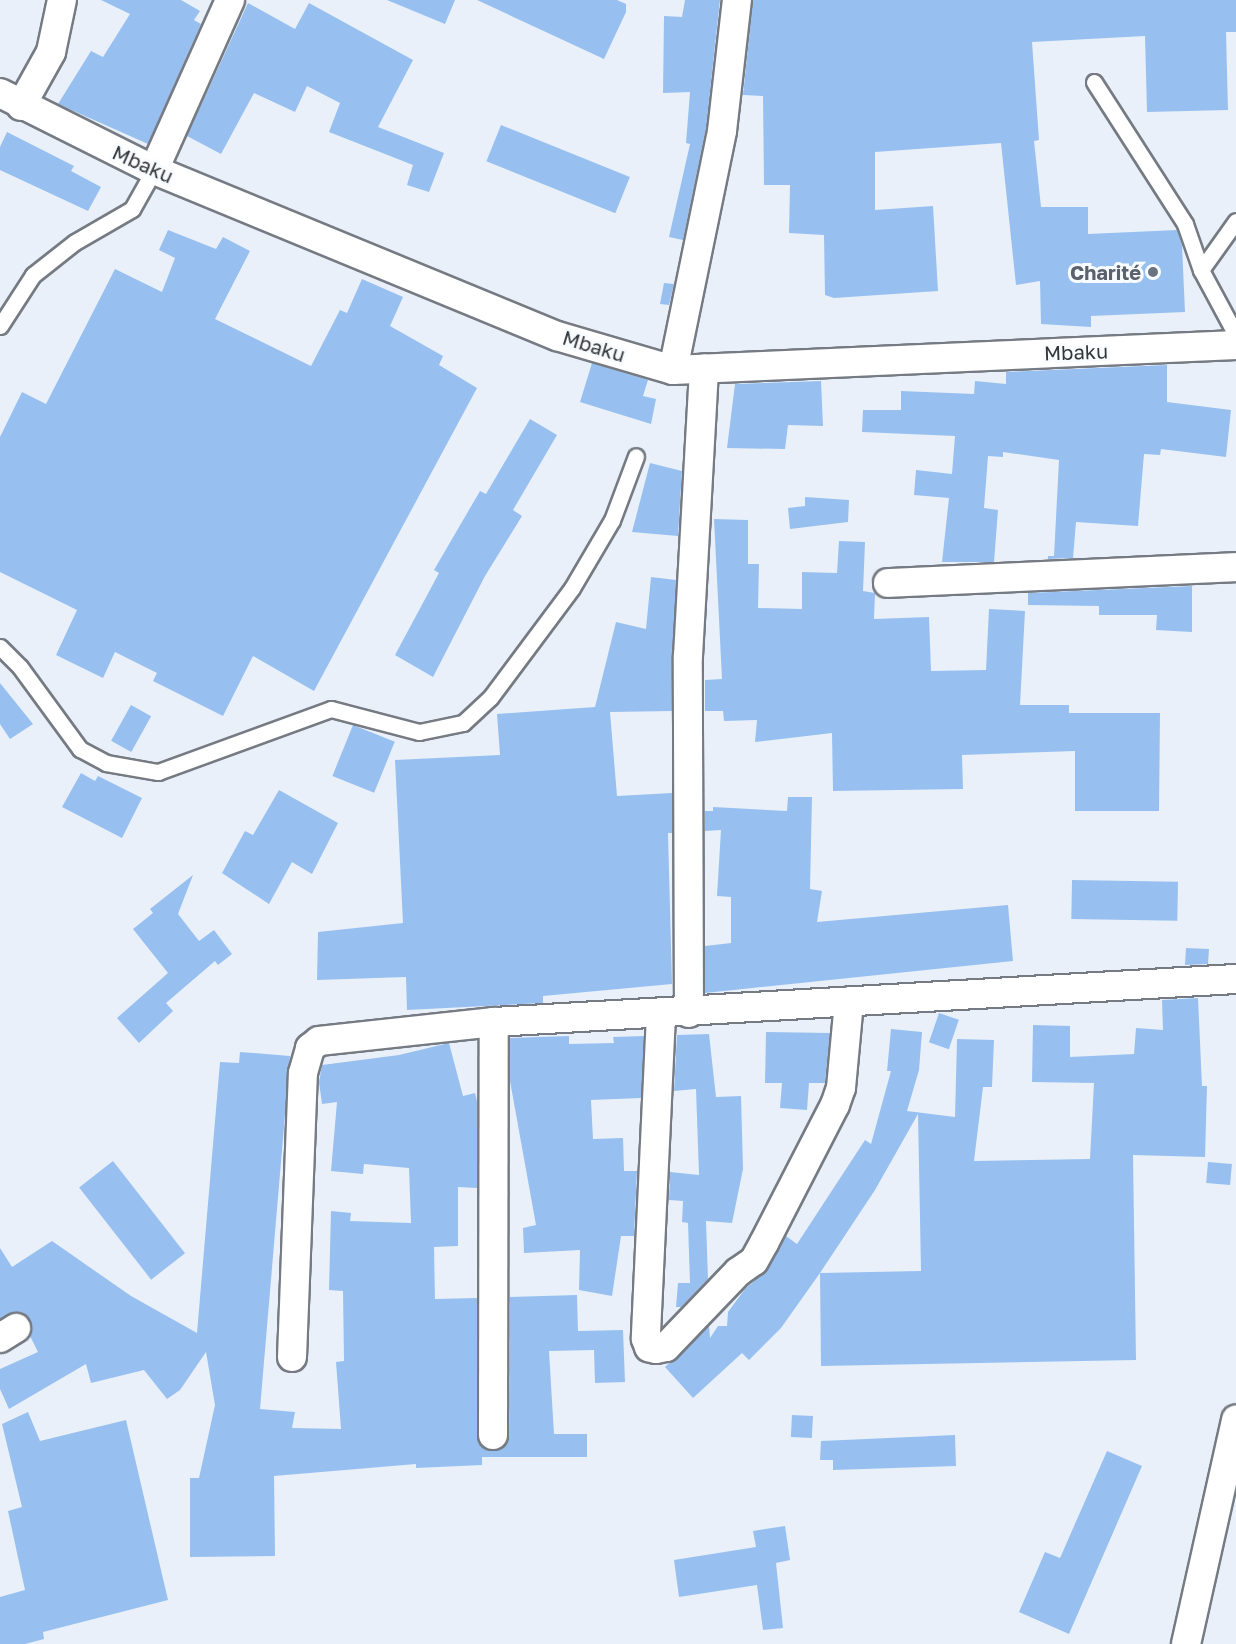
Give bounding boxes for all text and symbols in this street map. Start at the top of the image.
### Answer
street label: Mbaku [109,140,177,188]
place label: Charité [1070,260,1141,284]
marker: Charité [1146,265,1160,279]
street label: Mbaku [560,325,628,367]
street label: Mbaku [1044,339,1108,365]

